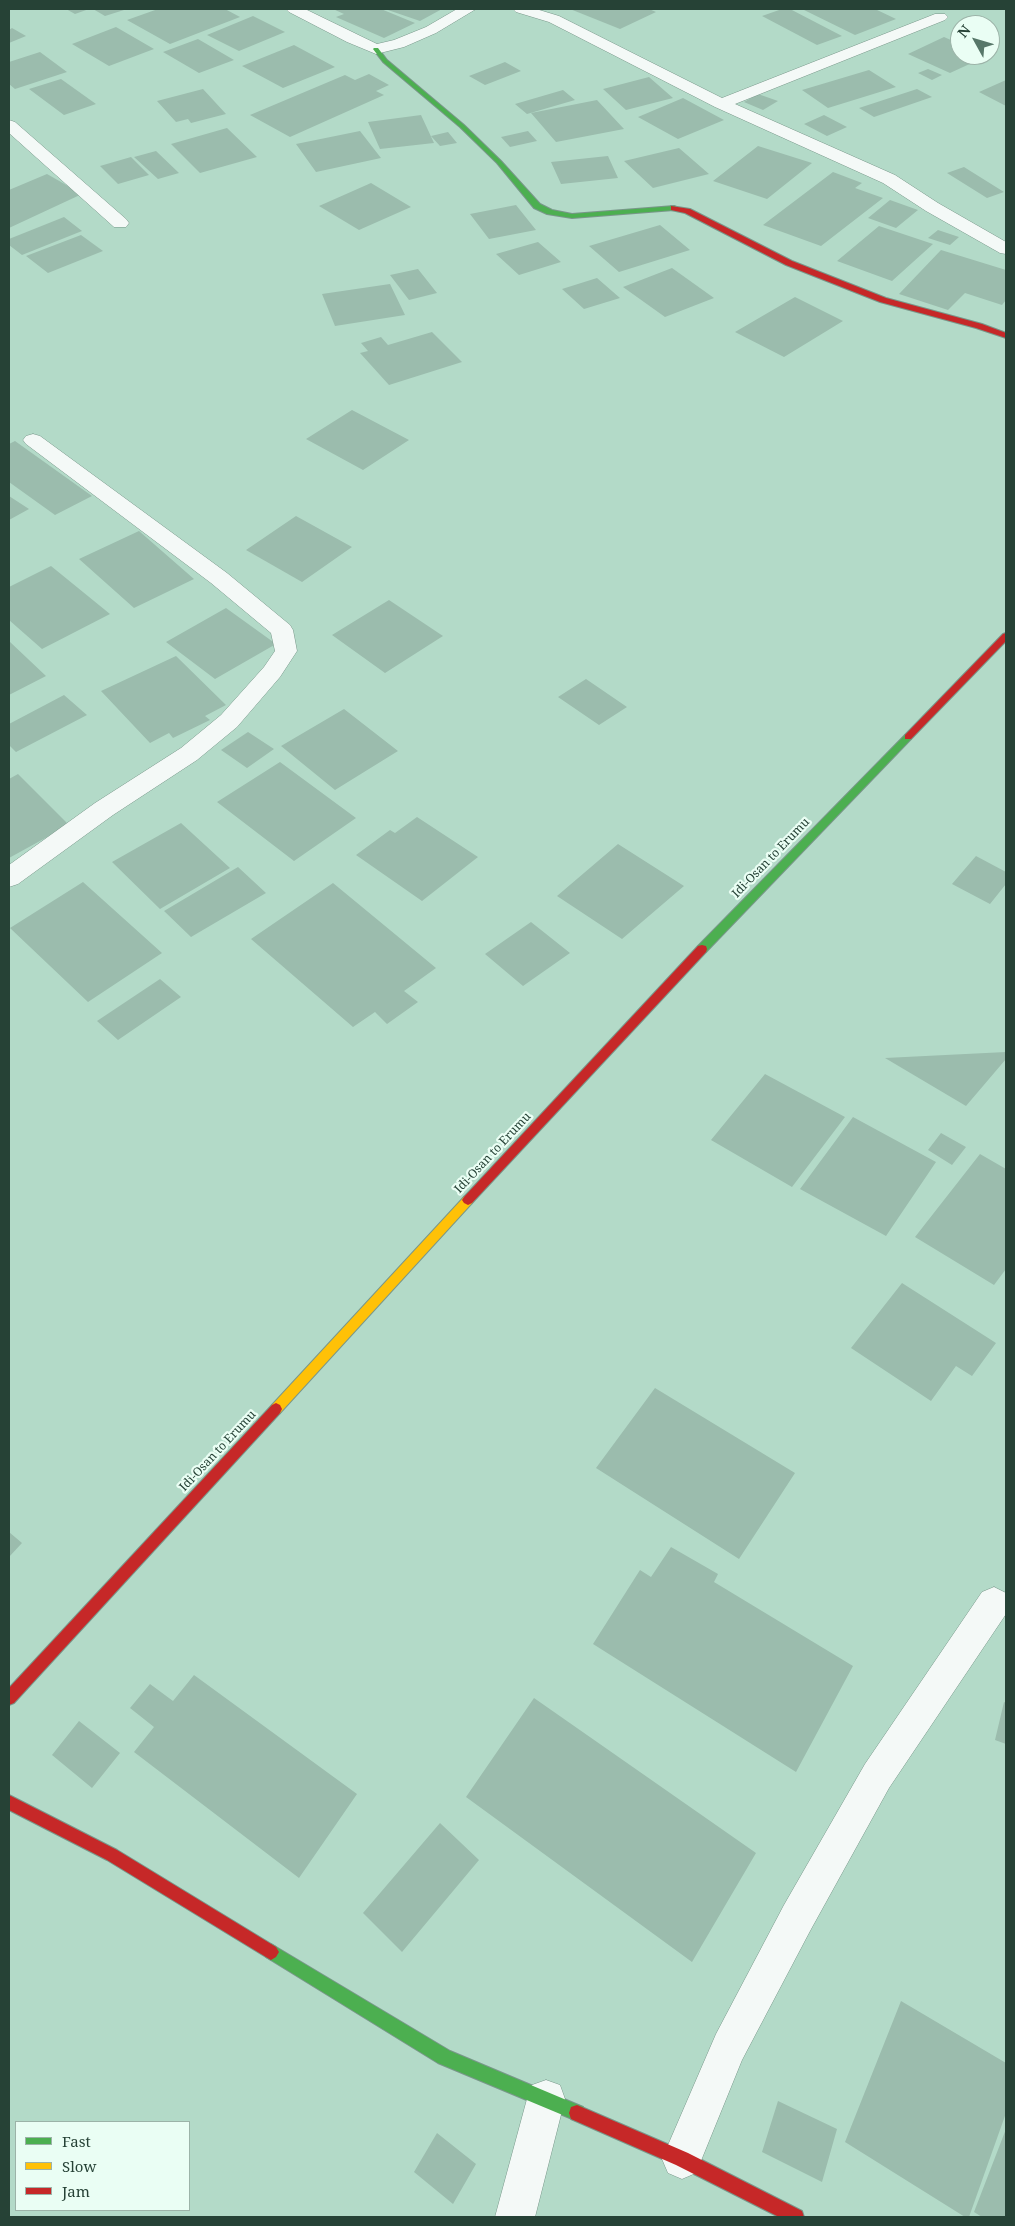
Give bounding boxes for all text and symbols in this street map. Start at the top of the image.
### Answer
north arrow [950,15,1000,65]
text: N [953,21,975,41]
street label: Idi-Osan to Erumu [729,815,813,901]
street label: Idi-Osan to Erumu [452,1110,534,1196]
street label: Idi-Osan to Erumu [177,1408,259,1494]
legend [15,2121,190,2211]
text: Fast [62,2131,91,2151]
text: Slow [62,2156,96,2176]
text: Jam [62,2181,90,2201]

